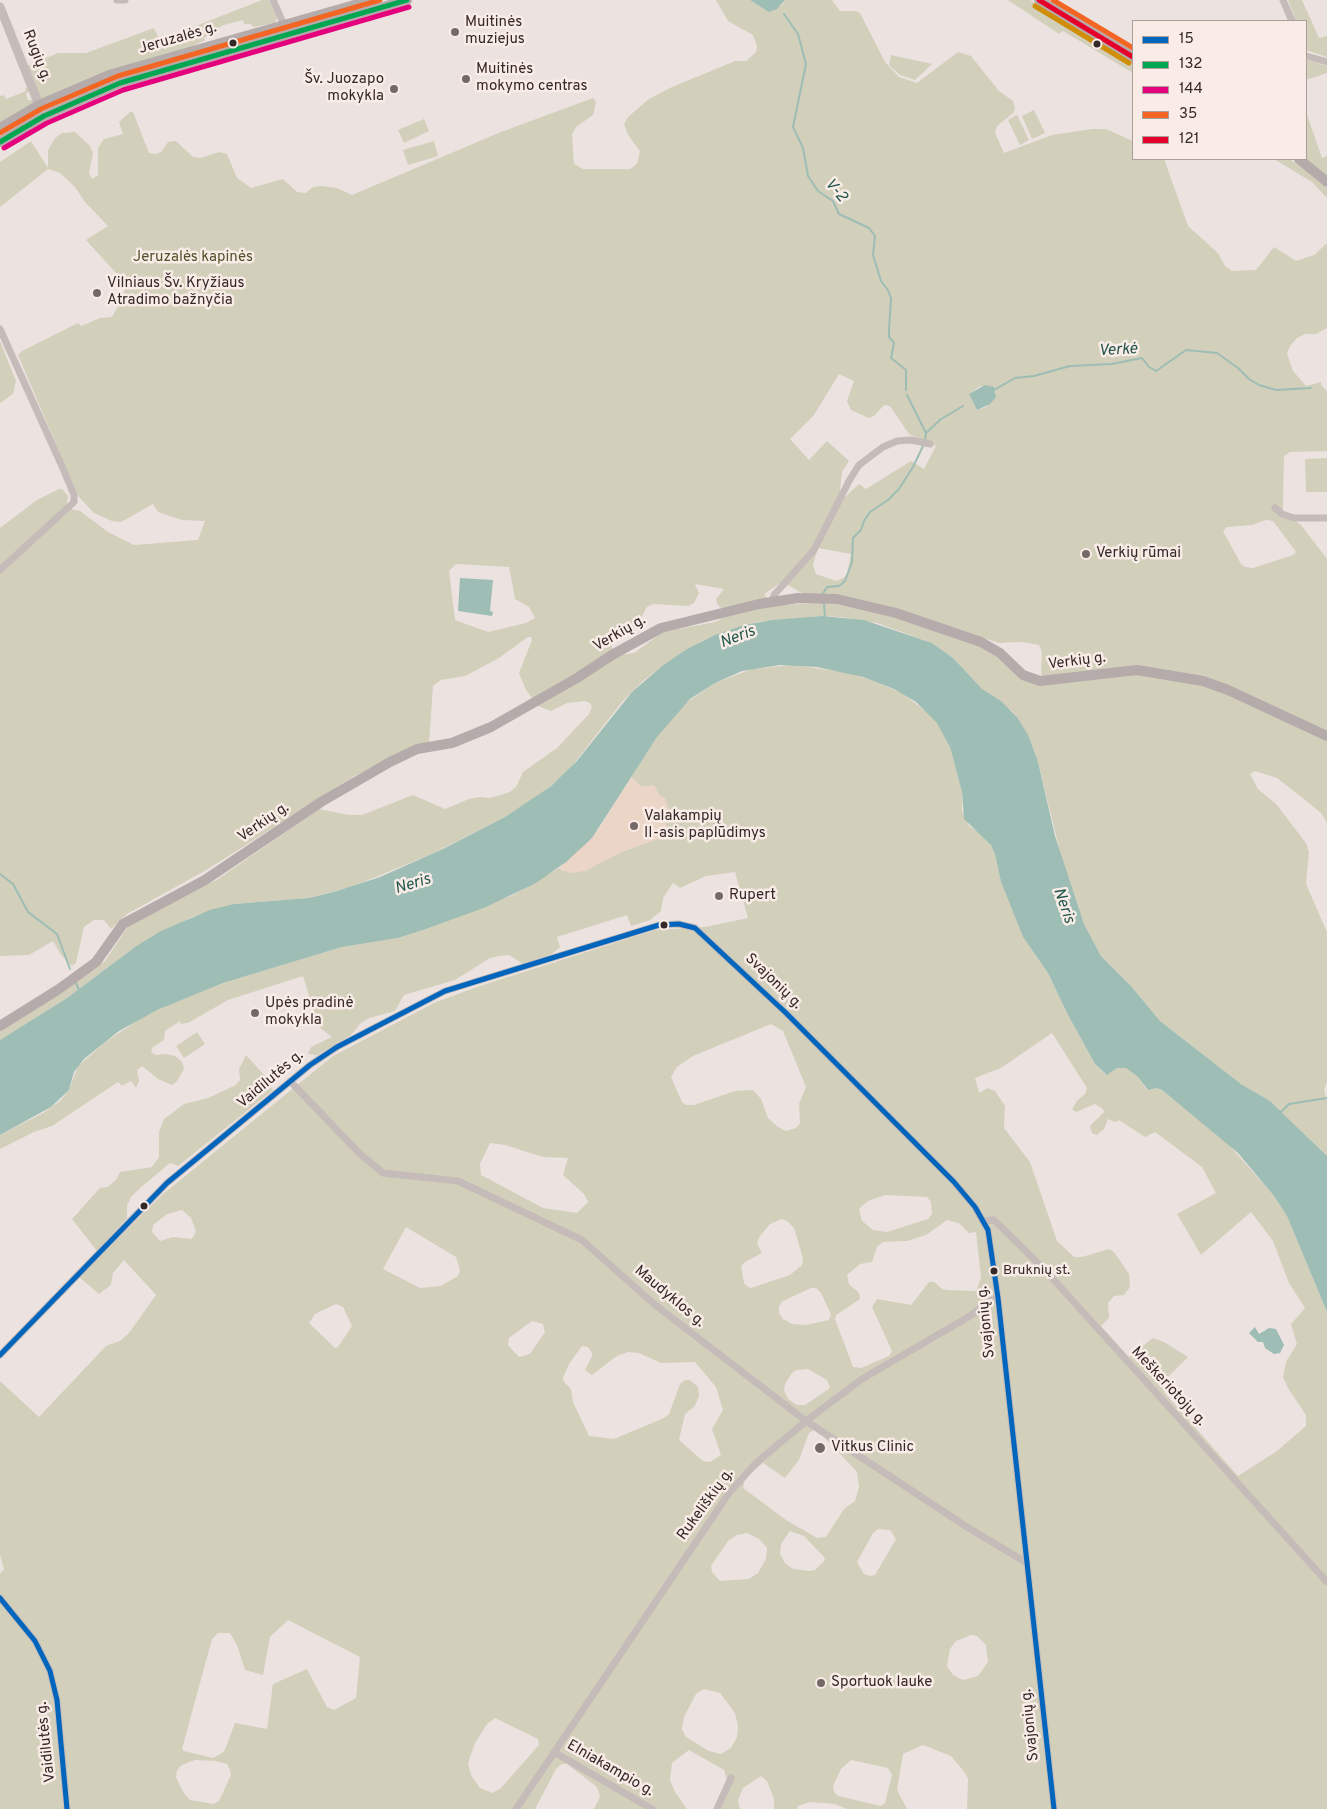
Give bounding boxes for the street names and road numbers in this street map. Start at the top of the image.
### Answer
street label: Jeruzalės g. [137,19,219,59]
street label: Rugių g. [18,28,54,84]
street label: Verkių g. [590,612,650,656]
street label: Verkių g. [1047,650,1107,674]
street label: Verkių g. [235,799,293,847]
street label: Svajonių g. [741,950,805,1014]
street label: Vaidilutės g. [234,1047,308,1113]
street label: Maudyklos g. [630,1262,708,1332]
street label: Svajonių g. [974,1285,1000,1359]
street label: Meškeriotojų g. [1127,1344,1209,1430]
street label: Rukeliškių g. [674,1466,738,1544]
street label: Svajonių g. [1018,1688,1044,1762]
street label: Vaidilutės g. [34,1701,60,1783]
street label: Elniakampio g. [563,1737,657,1801]

